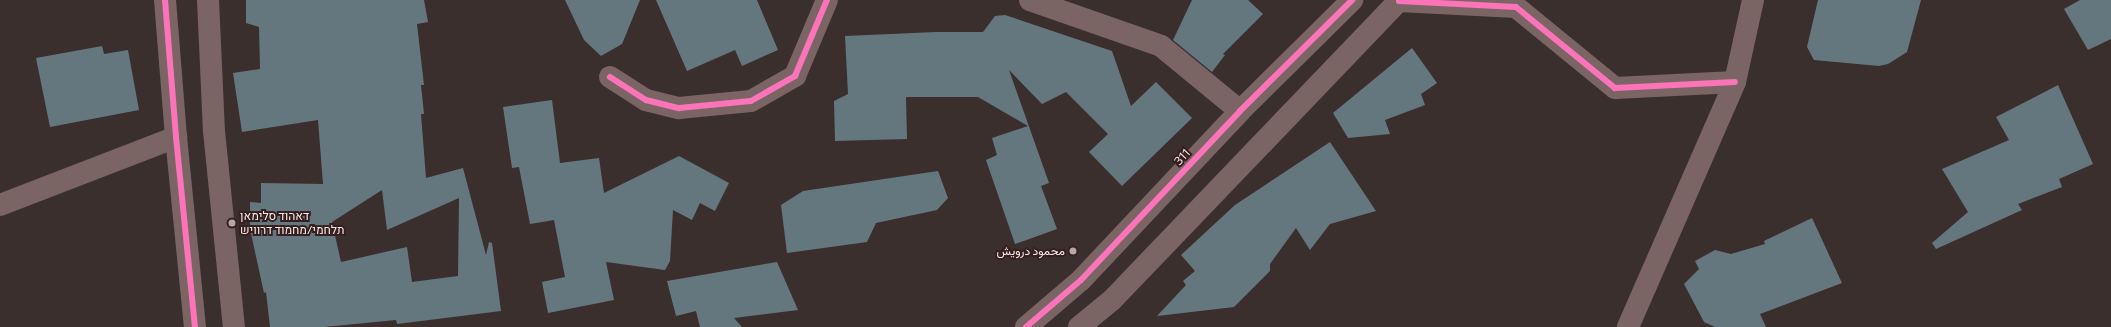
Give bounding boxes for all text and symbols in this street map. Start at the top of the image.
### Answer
street label: 311 [1171,146,1193,168]
place label: דאהוד סלימאן תלחמי/מחמוד דרוויש [240,209,344,237]
marker: דאהוד סלימאן תלחמי/מחמוד דרוויש [227,218,237,228]
place label: محمود درويش [997,244,1065,258]
marker: محمود درويش [1068,246,1078,256]

